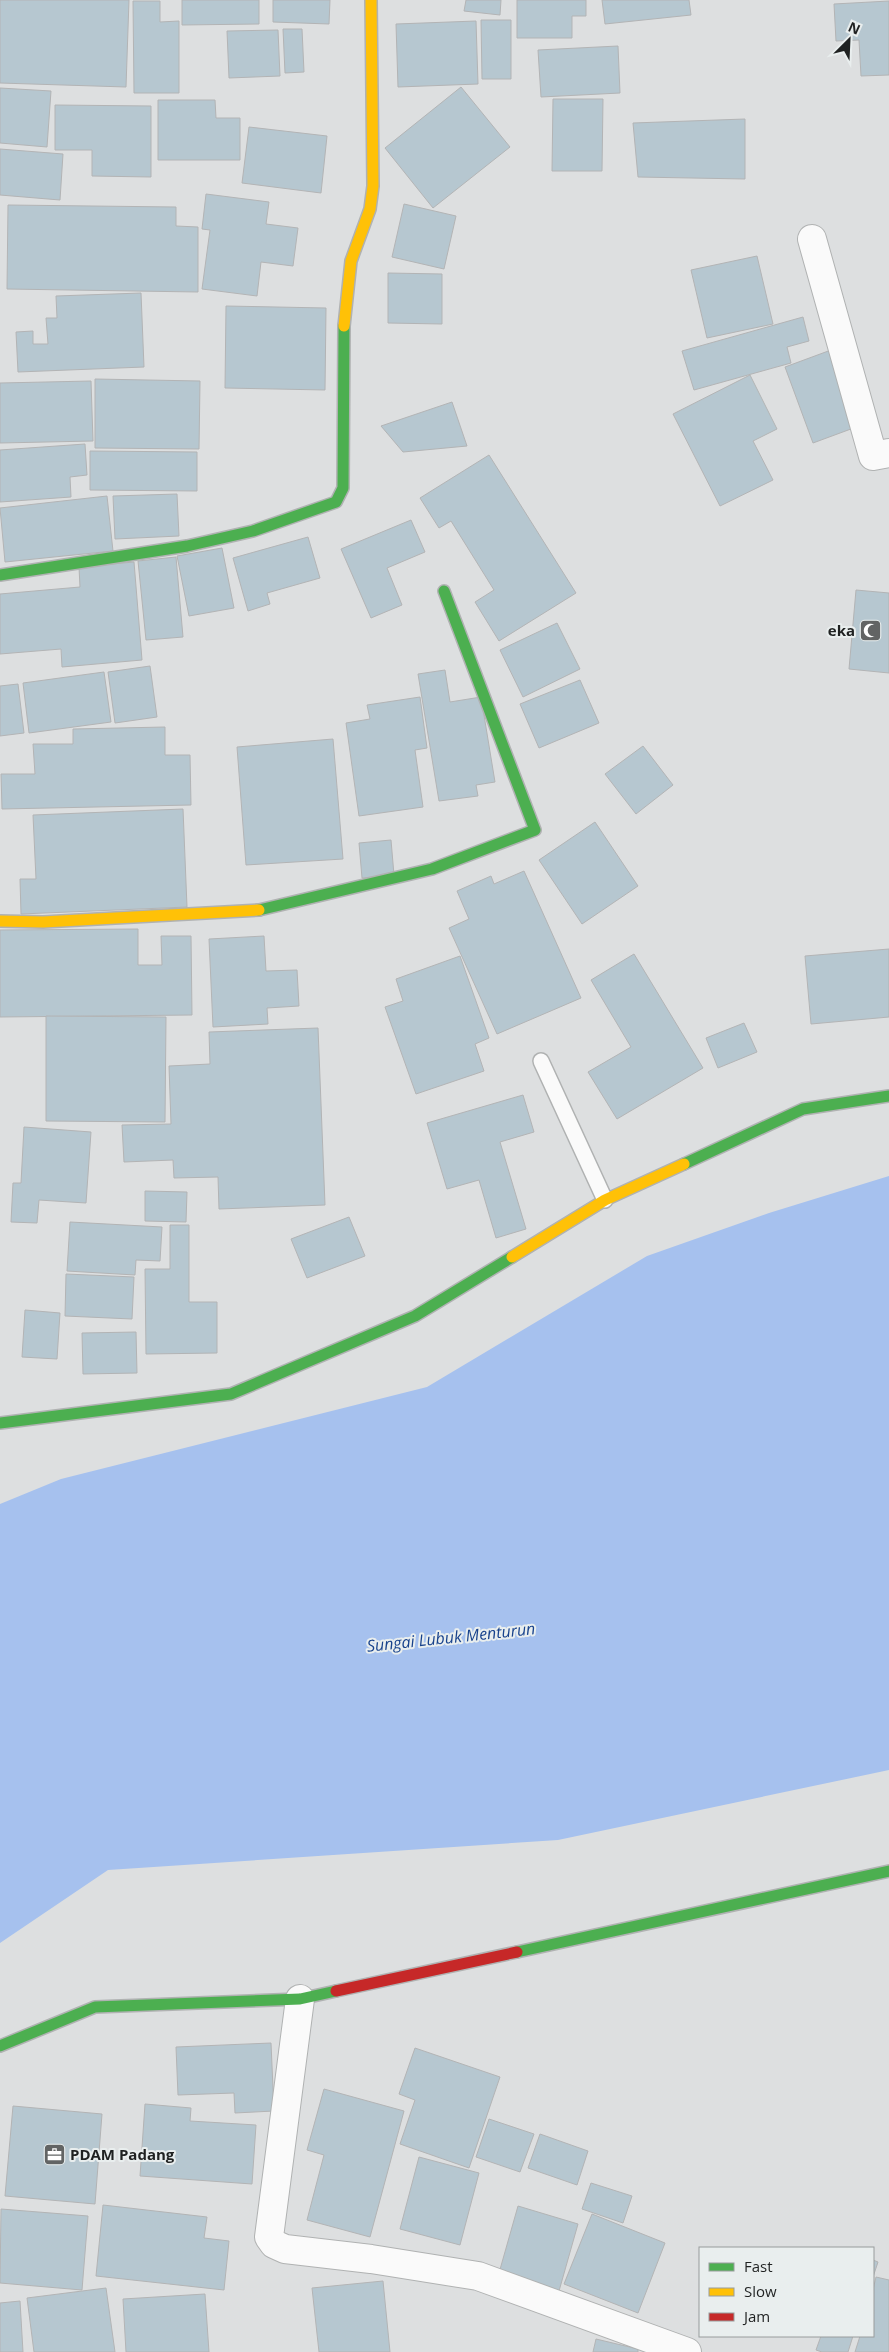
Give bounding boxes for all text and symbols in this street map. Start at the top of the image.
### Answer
north arrow [824,15,874,65]
text: N [845,17,864,39]
mosque icon: eka [859,619,883,643]
place label: eka [828,620,855,640]
water label: Sungai Lubuk Menturun [366,1617,536,1657]
office icon: PDAM Padang [42,2143,66,2167]
place label: PDAM Padang [70,2144,175,2164]
legend [699,2247,874,2337]
text: Fast [744,2256,773,2276]
text: Slow [744,2281,777,2301]
text: Jam [742,2306,770,2326]

